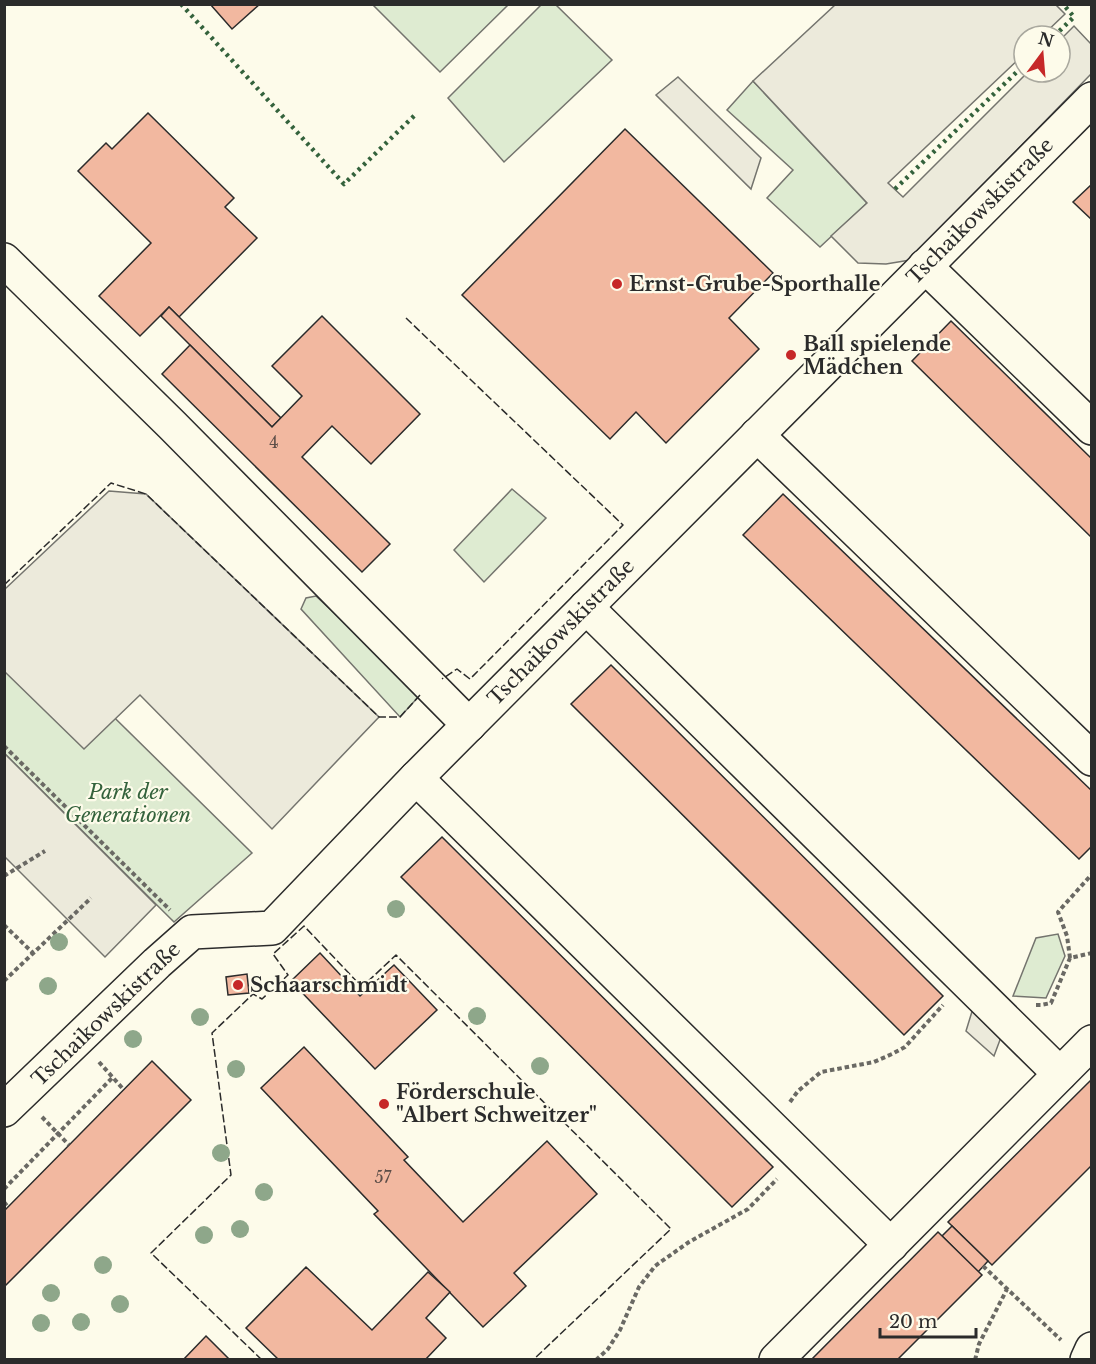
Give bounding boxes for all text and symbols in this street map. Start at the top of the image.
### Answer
north arrow [1012,24,1072,84]
text: N [1036,28,1056,51]
street label: Tschaikowskistraße [902,133,1058,289]
place label: Ernst-Grube-Sporthalle [629,272,880,296]
marker: Ernst-Grube-Sporthalle [610,277,624,291]
place label: Ball spielende Mädchen [803,332,951,379]
marker: Ball spielende Mädchen [784,348,798,362]
house number: 4 [269,432,279,452]
street label: Tschaikowskistraße [483,554,639,710]
park label: Park der Generationen [65,780,191,827]
street label: Tschaikowskistraße [27,937,185,1091]
place label: Schaarschmidt [250,973,408,997]
marker: Schaarschmidt [231,978,245,992]
place label: Förderschule "Albert Schweitzer" [396,1080,597,1127]
marker: Förderschule "Albert Schweitzer" [377,1097,391,1111]
house number: 57 [374,1167,393,1187]
scale bar [880,1301,976,1339]
text: 20 m [889,1311,937,1333]

